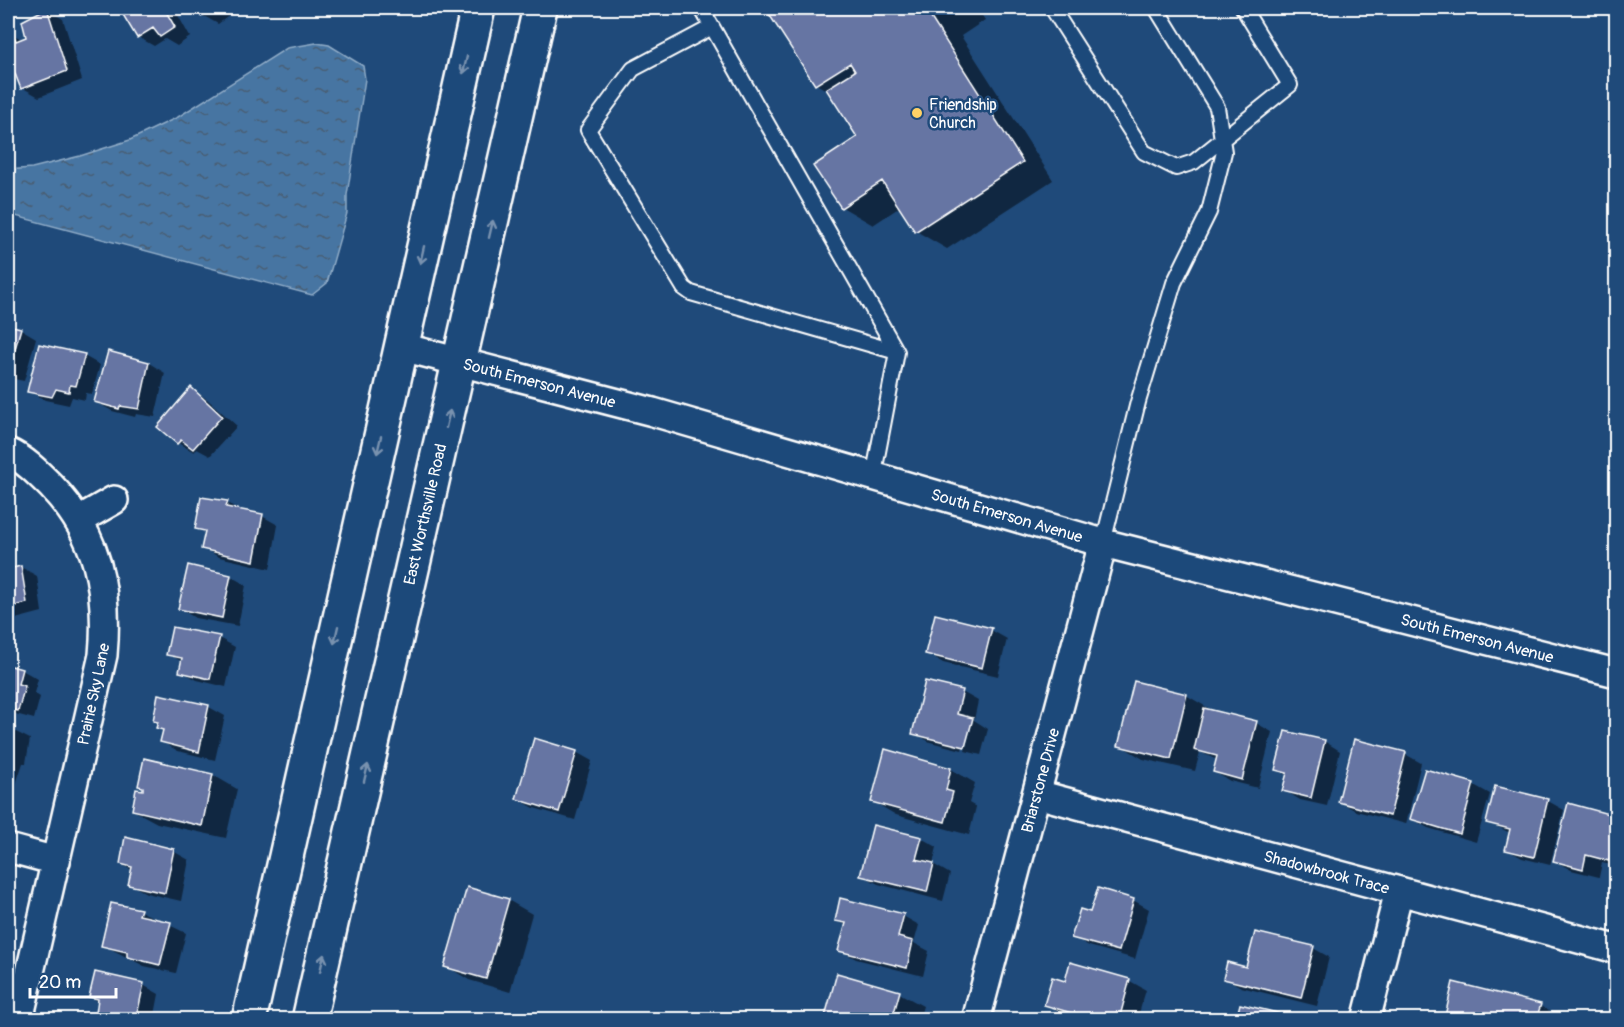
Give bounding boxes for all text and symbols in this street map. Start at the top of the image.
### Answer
one-way arrow [459,55,471,74]
place label: Friendship Church [929,95,997,133]
marker: Friendship Church [910,106,924,120]
one-way arrow [486,219,497,239]
one-way arrow [416,245,428,264]
street label: South Emerson Avenue [461,354,618,413]
one-way arrow [443,410,454,429]
one-way arrow [373,435,385,454]
street label: East Worthsville Road [400,442,451,587]
street label: South Emerson Avenue [929,484,1085,548]
street label: South Emerson Avenue [1398,610,1556,668]
one-way arrow [330,625,342,644]
street label: Prairie Sky Lane [73,641,115,747]
street label: Briarstone Drive [1017,726,1064,835]
one-way arrow [361,763,373,782]
street label: Shadowbrook Trace [1261,846,1392,899]
one-way arrow [317,953,329,972]
scale bar [30,961,116,999]
text: 20 m [39,971,81,994]

